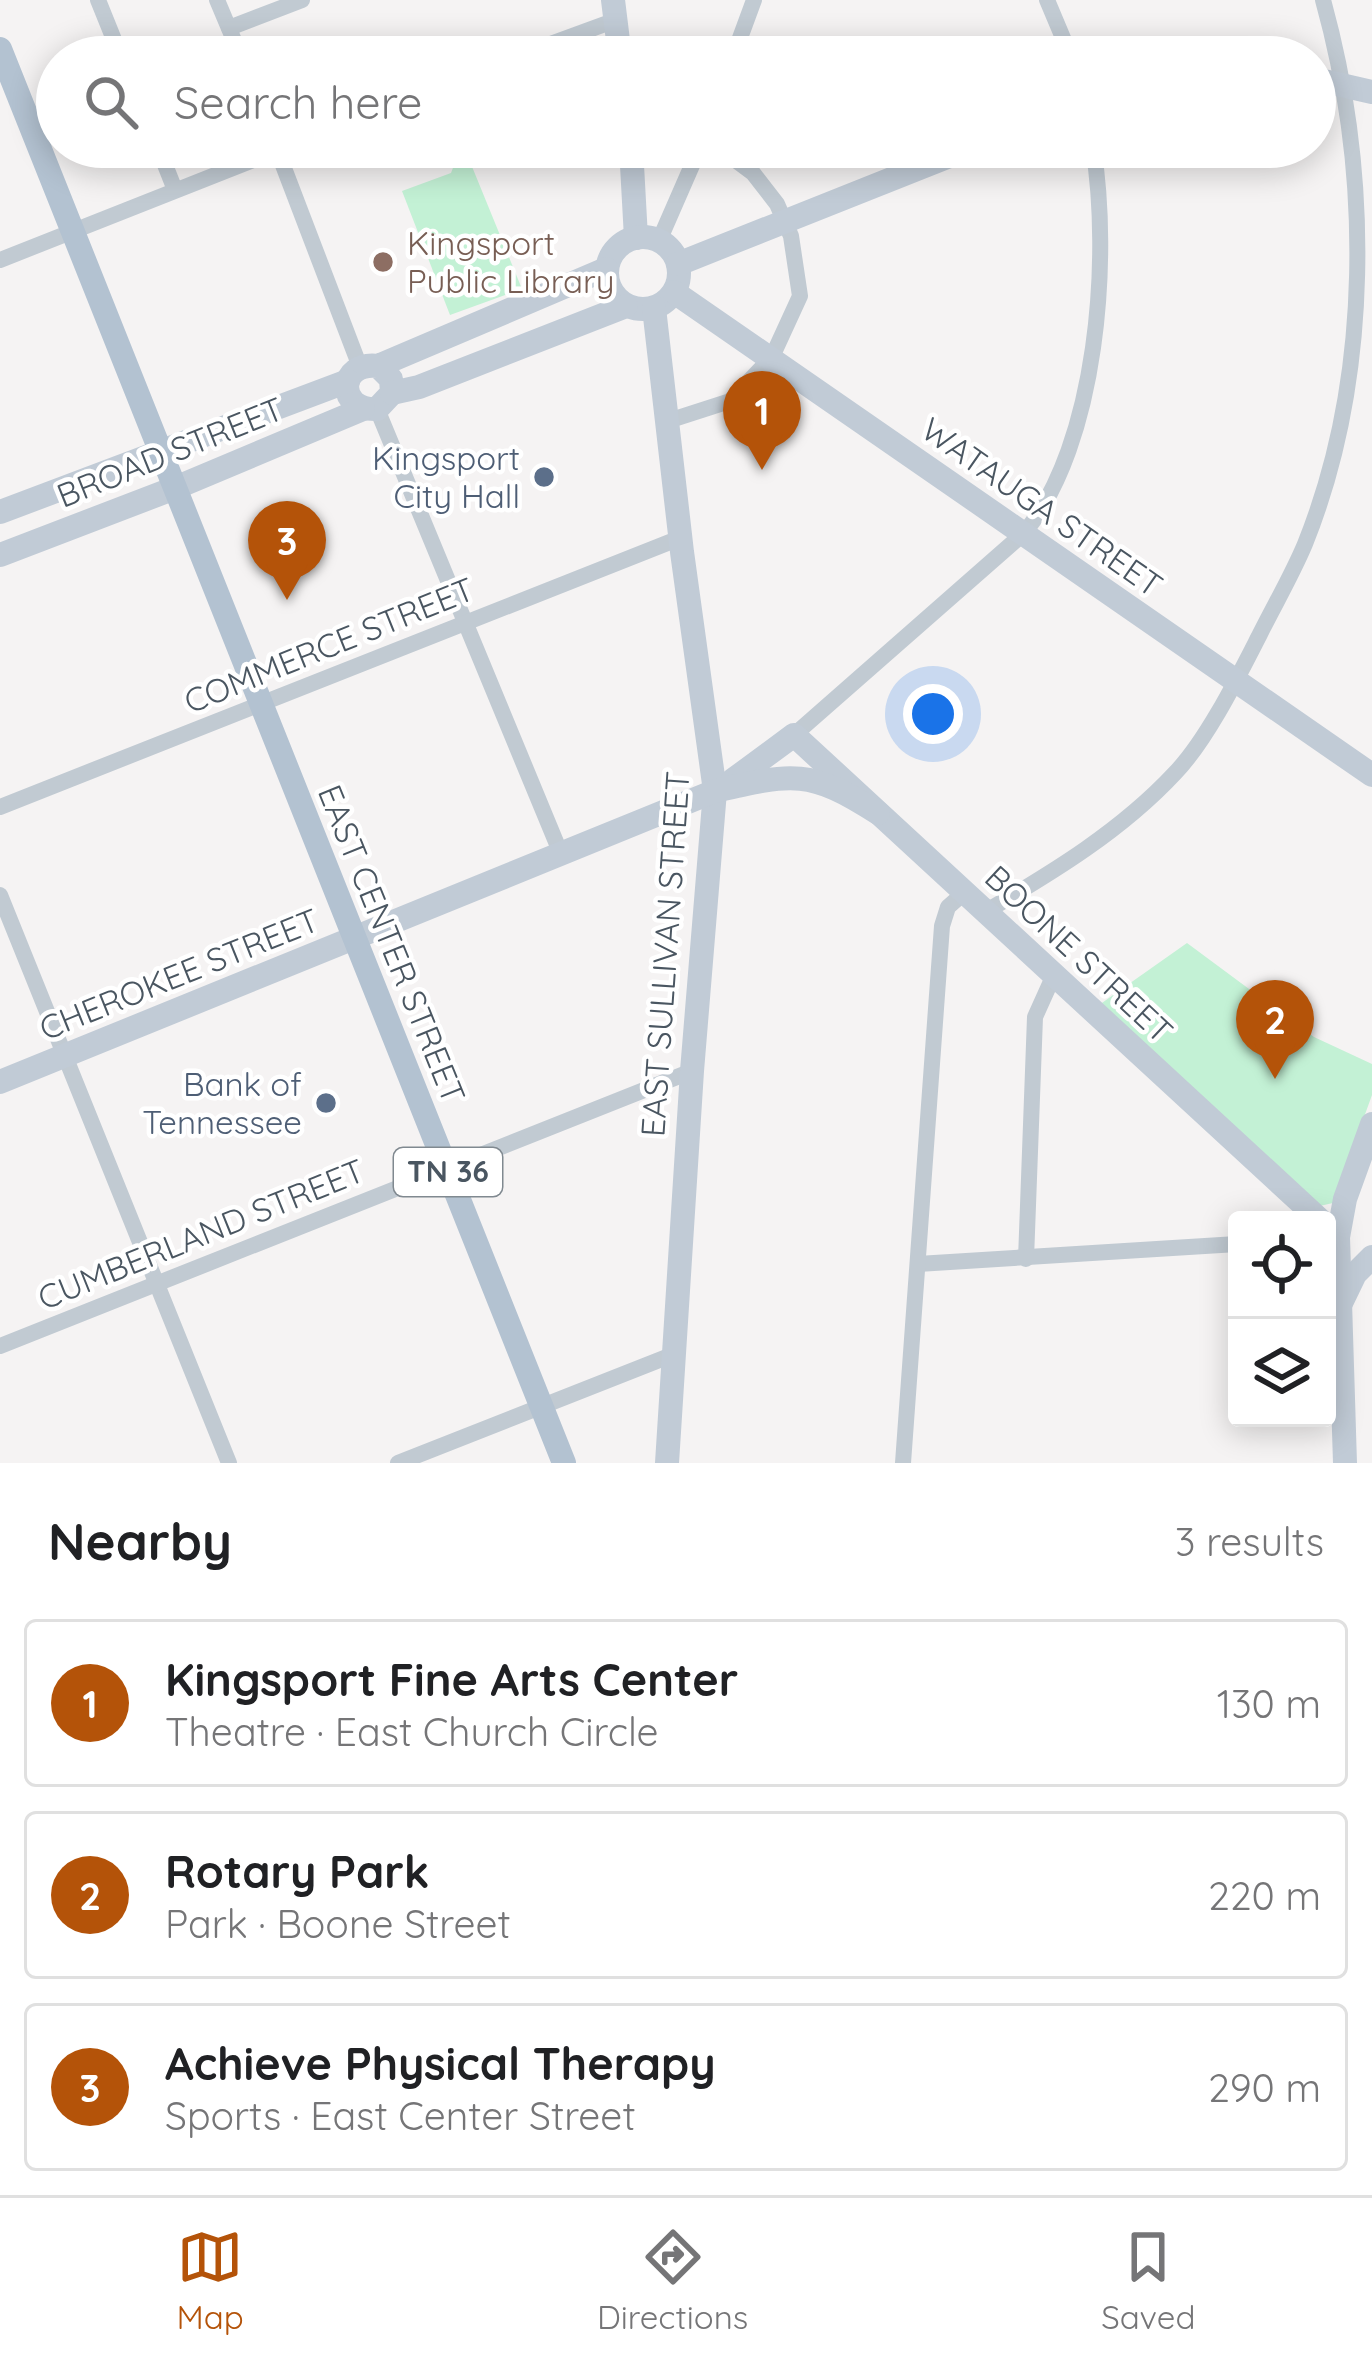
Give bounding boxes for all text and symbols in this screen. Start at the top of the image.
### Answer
search box [36,36,1336,168]
icon: search [78,69,144,135]
text: Search here [174,74,422,130]
place label: Kingsport Public Library [407,222,614,301]
marker: Kingsport Public Library [370,249,396,275]
pin: 1 [723,371,801,470]
street label: BROAD STREET [51,387,289,516]
street label: WATAUGA STREET [914,408,1171,605]
place label: Kingsport City Hall [372,437,520,516]
marker: Kingsport City Hall [531,464,557,490]
pin: 3 [248,501,326,600]
street label: COMMERCE STREET [178,568,480,721]
your location [903,684,963,744]
street label: EAST SULLIVAN STREET [631,770,698,1138]
street label: EAST CENTER STREET [310,779,475,1109]
street label: BOONE STREET [977,856,1182,1051]
street label: CHEROKEE STREET [33,899,325,1048]
pin: 2 [1236,980,1314,1079]
place label: Bank of Tennessee [142,1063,302,1142]
marker: Bank of Tennessee [313,1090,339,1116]
road number: TN 36 [394,1148,502,1196]
street label: CUMBERLAND STREET [32,1149,370,1318]
map controls [1228,1211,1336,1427]
button: locate [1228,1211,1336,1319]
button: layers [1228,1319,1336,1427]
text: Nearby [48,1509,232,1573]
text: 3 results [1175,1517,1324,1566]
text: Kingsport Fine Arts Center [165,1651,738,1707]
text: 1 [82,1679,98,1728]
text: 130 m [1217,1679,1321,1728]
text: Theatre · East Church Circle [165,1707,659,1756]
text: Rotary Park [165,1843,429,1899]
text: 2 [79,1871,101,1920]
text: 220 m [1208,1871,1321,1920]
text: Park · Boone Street [165,1899,511,1948]
text: Achieve Physical Therapy [165,2035,716,2091]
text: 3 [80,2063,100,2112]
text: 290 m [1208,2063,1321,2112]
text: Sports · East Center Street [165,2091,636,2140]
tab: Map [177,2224,244,2337]
tab: Directions [597,2224,748,2337]
tab: Saved [1101,2224,1195,2337]

